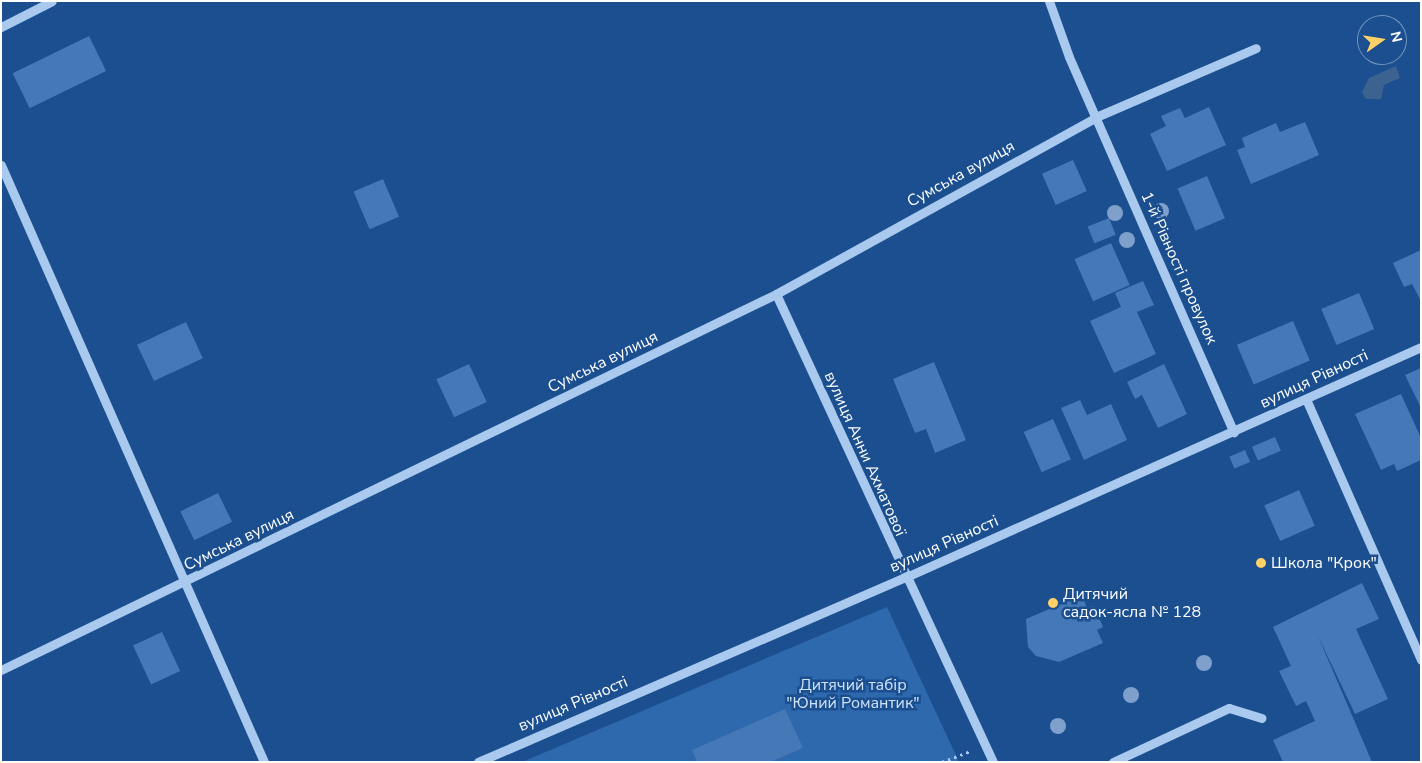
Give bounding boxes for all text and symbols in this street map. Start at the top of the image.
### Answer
north arrow [1357,15,1407,65]
text: N [1386,29,1407,44]
street label: Сумська вулиця [904,136,1018,212]
street label: 1-й Рівності провулок [1137,189,1221,347]
street label: Сумська вулиця [545,327,661,397]
street label: вулиця Рівності [1257,346,1371,412]
street label: вулиця Анни Ахматової [820,369,910,539]
street label: Сумська вулиця [181,505,297,575]
street label: вулиця Рівності [887,511,1001,577]
place label: Школа "Крок" [1271,553,1377,573]
marker: Школа "Крок" [1255,557,1267,569]
place label: Дитячий садок-ясла № 128 [1063,584,1201,622]
marker: Дитячий садок-ясла № 128 [1047,597,1059,609]
street label: вулиця Рівності [515,672,631,736]
park label: Дитячий табір "Юний Романтик" [786,675,920,713]

